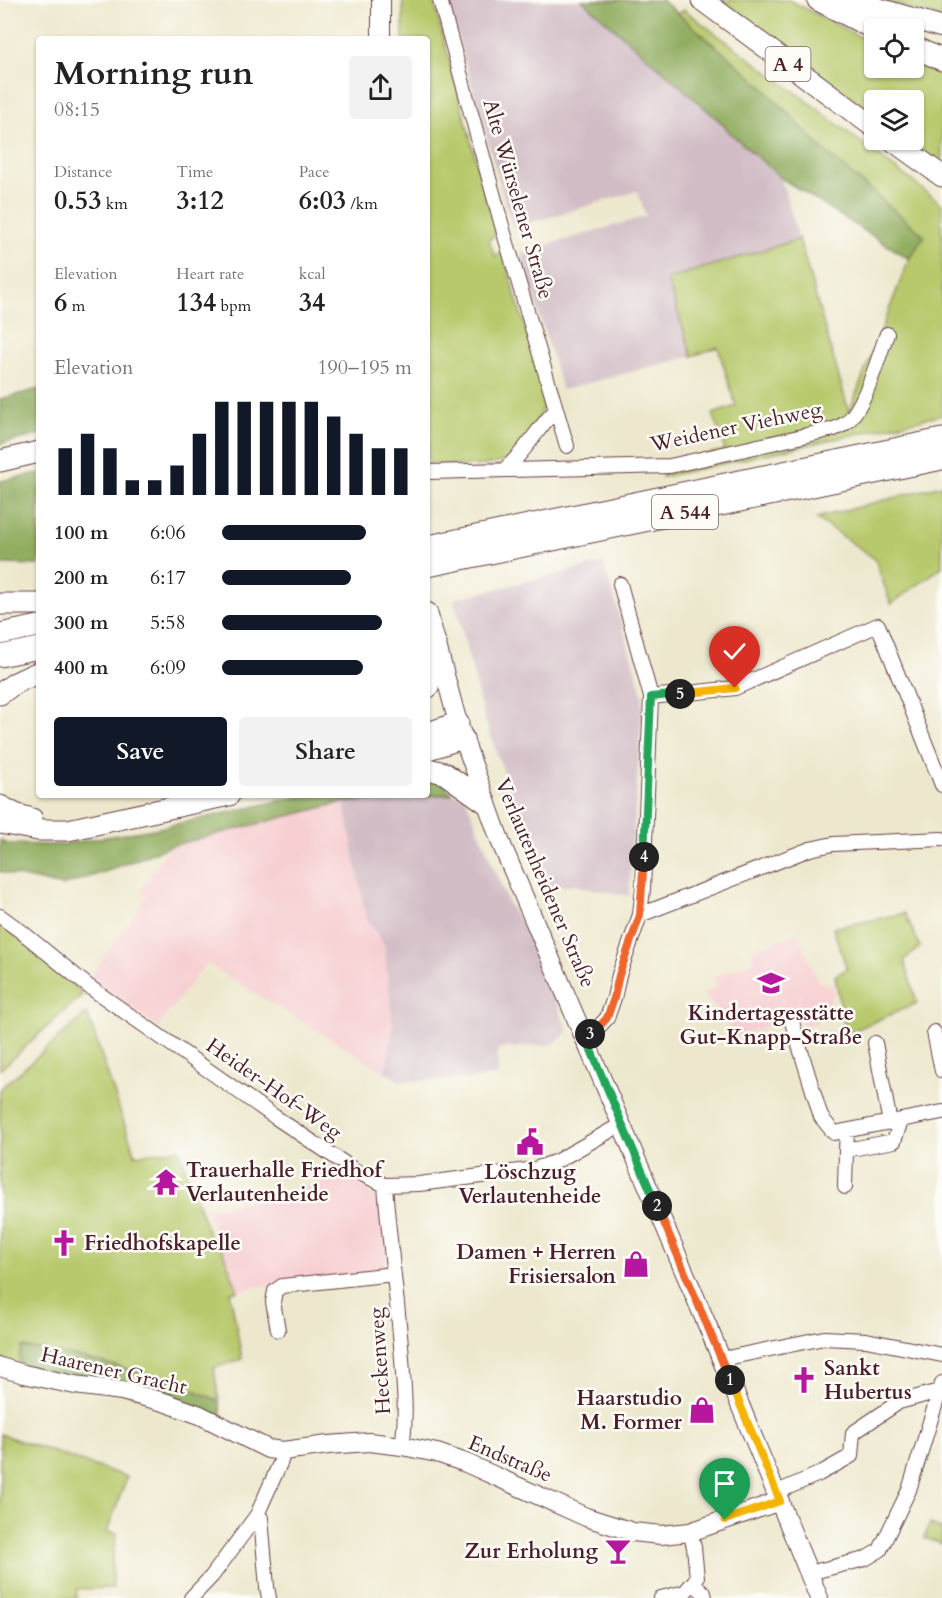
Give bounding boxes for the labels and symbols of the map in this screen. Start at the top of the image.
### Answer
road number: A 4 [766,47,810,81]
street label: Alte Würselener Straße [476,96,560,302]
street label: Weidener Viehweg [647,395,825,460]
road number: A 544 [652,495,718,529]
pin [709,626,760,688]
pin: 5 [665,679,695,709]
street label: Verlautenheidener Straße [488,774,602,992]
pin: 4 [629,842,659,872]
school or university icon: Kindertagesstätte Gut-Knapp-Straße [756,968,786,998]
place label: Kindertagesstätte Gut-Knapp-Straße [680,999,862,1052]
pin: 3 [575,1019,605,1049]
street label: Heider-Hof-Weg [200,1031,348,1147]
public building icon: Löschzug Verlautenheide [515,1127,545,1157]
place label: Trauerhalle Friedhof Verlautenheide [186,1156,386,1209]
place label: Löschzug Verlautenheide [458,1158,602,1211]
temple icon: Trauerhalle Friedhof Verlautenheide [151,1167,181,1197]
pin: 2 [642,1191,672,1221]
church icon: Friedhofskapelle [49,1228,79,1258]
place label: Friedhofskapelle [84,1229,241,1258]
place label: Damen + Herren Frisiersalon [456,1238,616,1291]
shop icon: Damen + Herren Frisiersalon [621,1249,651,1279]
street label: Heckenweg [362,1306,398,1416]
street label: Haarener Gracht [38,1340,190,1402]
place label: Sankt Hubertus [824,1354,912,1407]
pin: 1 [715,1365,745,1395]
church icon: Sankt Hubertus [789,1365,819,1395]
place label: Haarstudio M. Former [576,1384,683,1437]
shop icon: Haarstudio M. Former [687,1395,717,1425]
street label: Endstraße [464,1428,556,1490]
pin [699,1458,750,1520]
bar icon: Zur Erholung [603,1536,633,1566]
place label: Zur Erholung [464,1537,598,1566]

